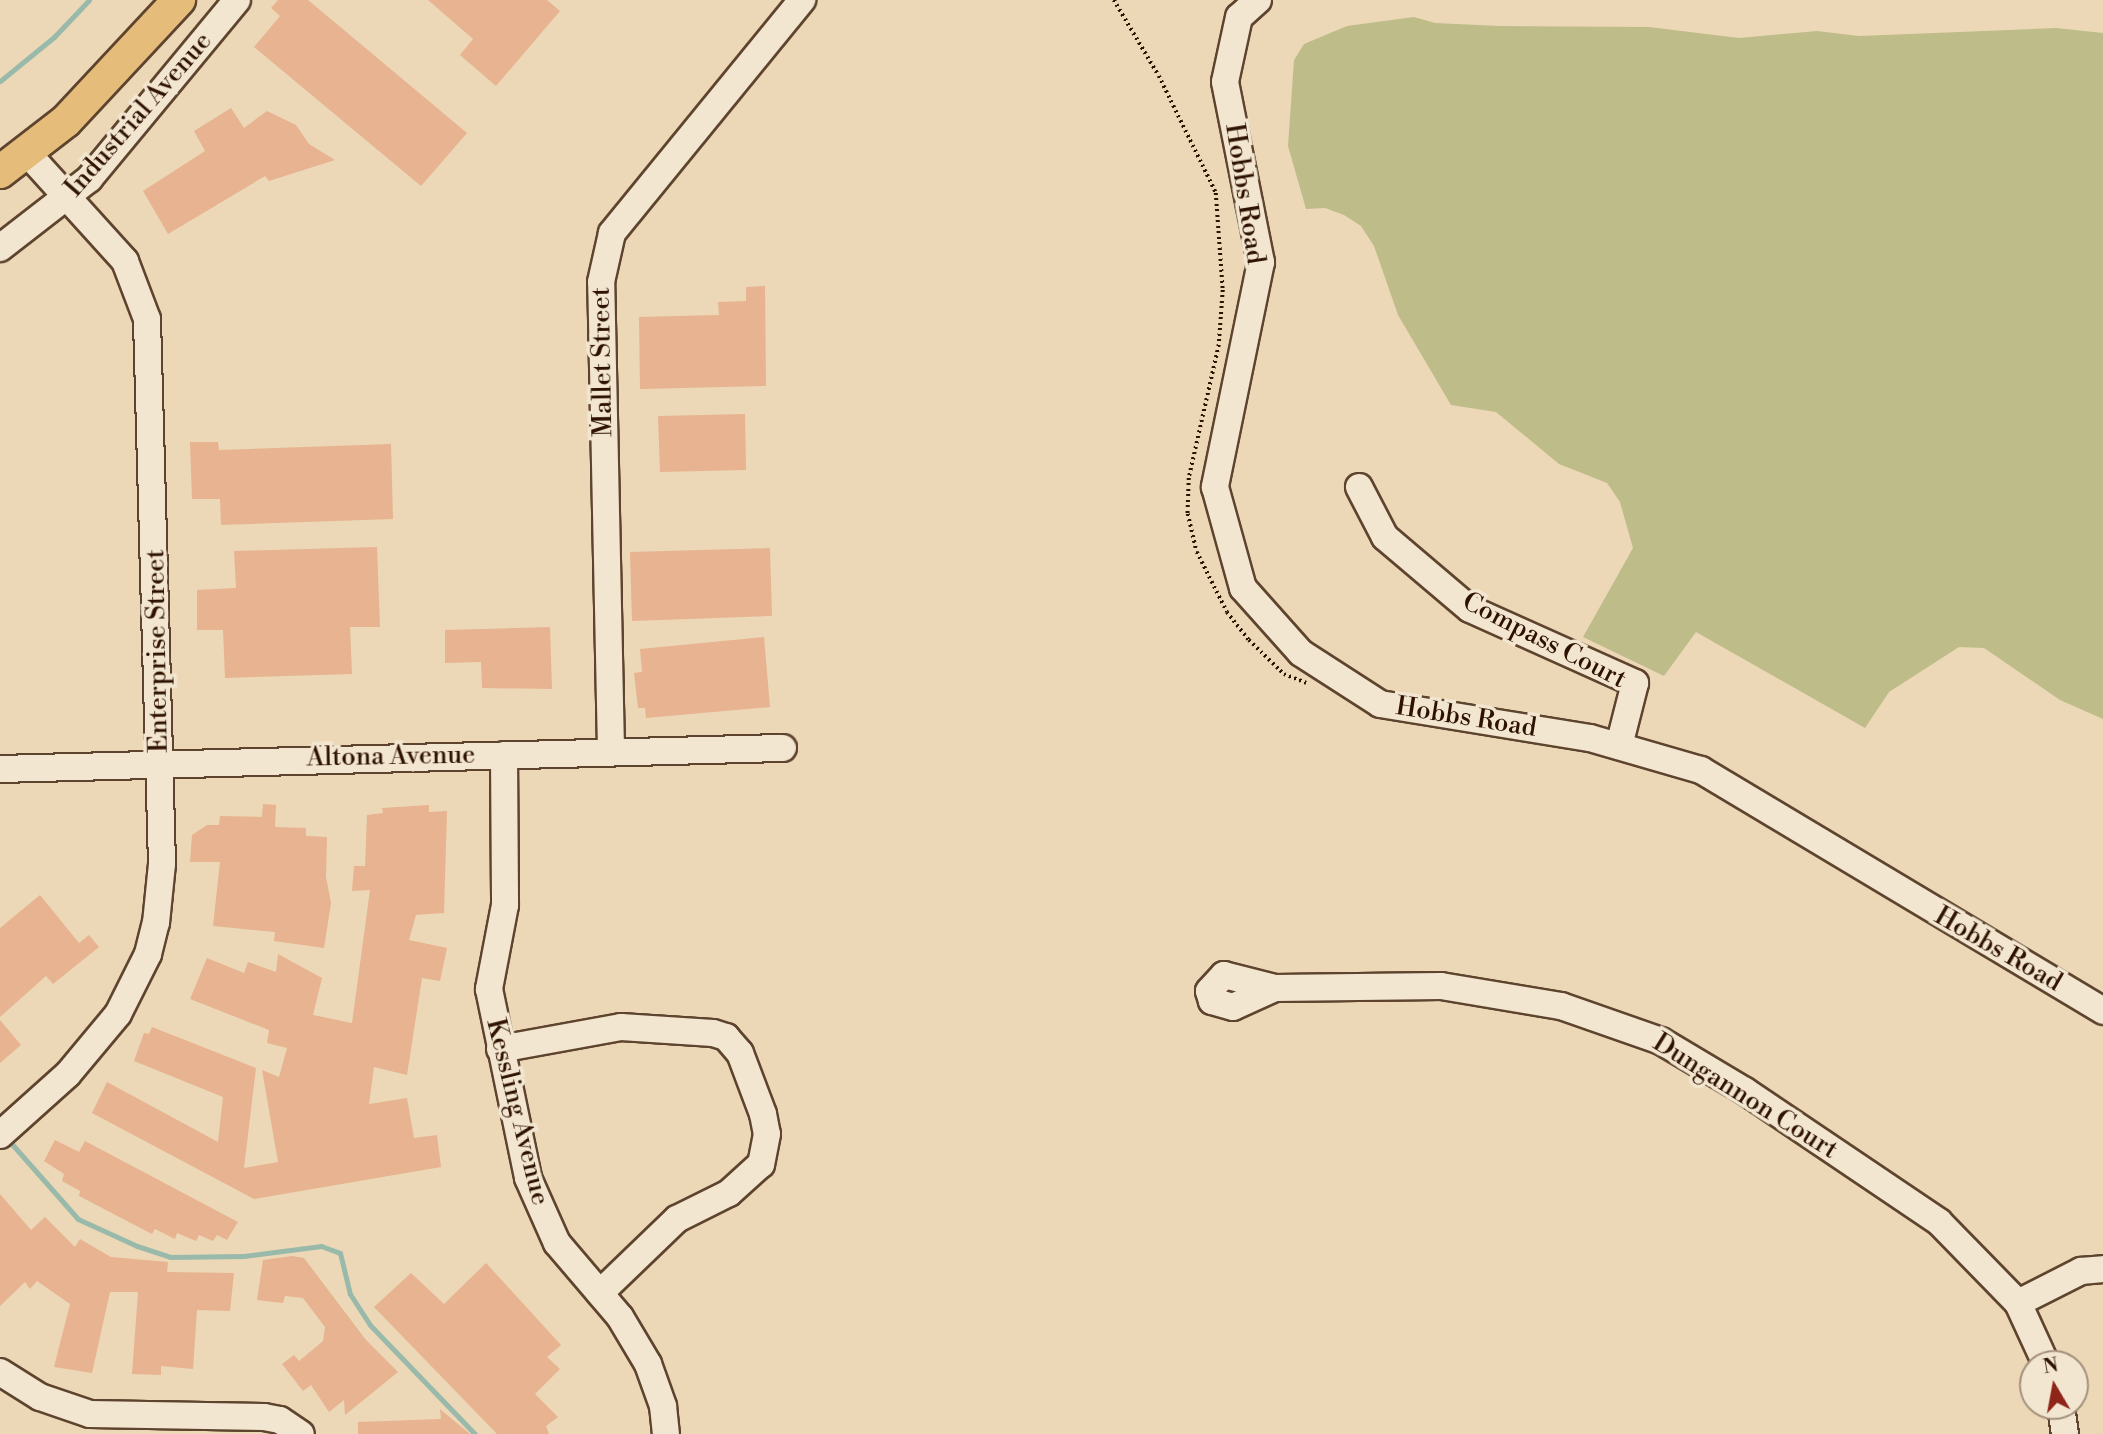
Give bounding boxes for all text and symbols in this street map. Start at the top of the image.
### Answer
street label: Industrial Avenue [59,26,219,204]
street label: Hobbs Road [1217,121,1271,267]
street label: Mallet Street [586,287,620,437]
street label: Enterprise Street [141,549,175,753]
street label: Compass Court [1457,586,1631,696]
street label: Hobbs Road [1393,691,1539,745]
street label: Altona Avenue [306,740,476,774]
street label: Hobbs Road [1929,901,2067,999]
street label: Kessling Avenue [479,1016,555,1208]
street label: Dungannon Court [1647,1028,1843,1166]
north arrow [2019,1350,2089,1420]
text: N [2041,1353,2060,1379]

